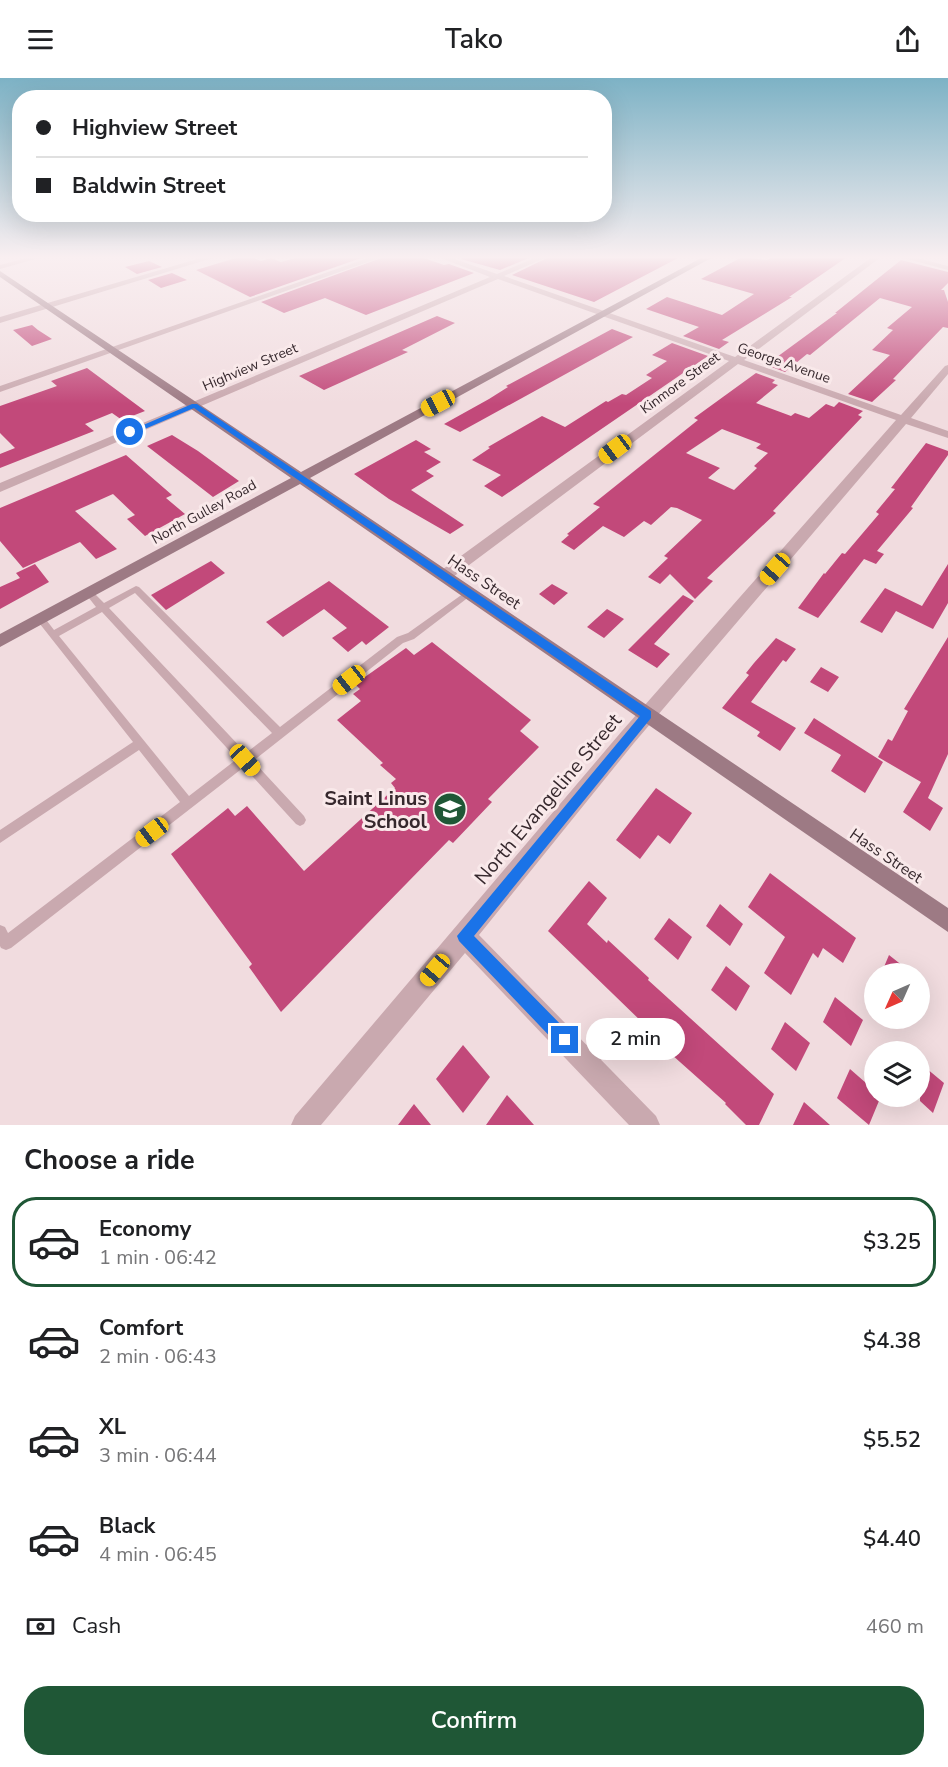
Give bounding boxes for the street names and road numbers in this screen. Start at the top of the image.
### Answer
street label: Highview Street [200,338,300,396]
street label: George Avenue [735,338,833,388]
street label: Kinmore Street [636,348,724,418]
street label: North Gulley Road [148,475,260,549]
street label: Hass Street [443,549,525,615]
street label: North Evangeline Street [468,707,628,890]
street label: Hass Street [845,823,927,889]

